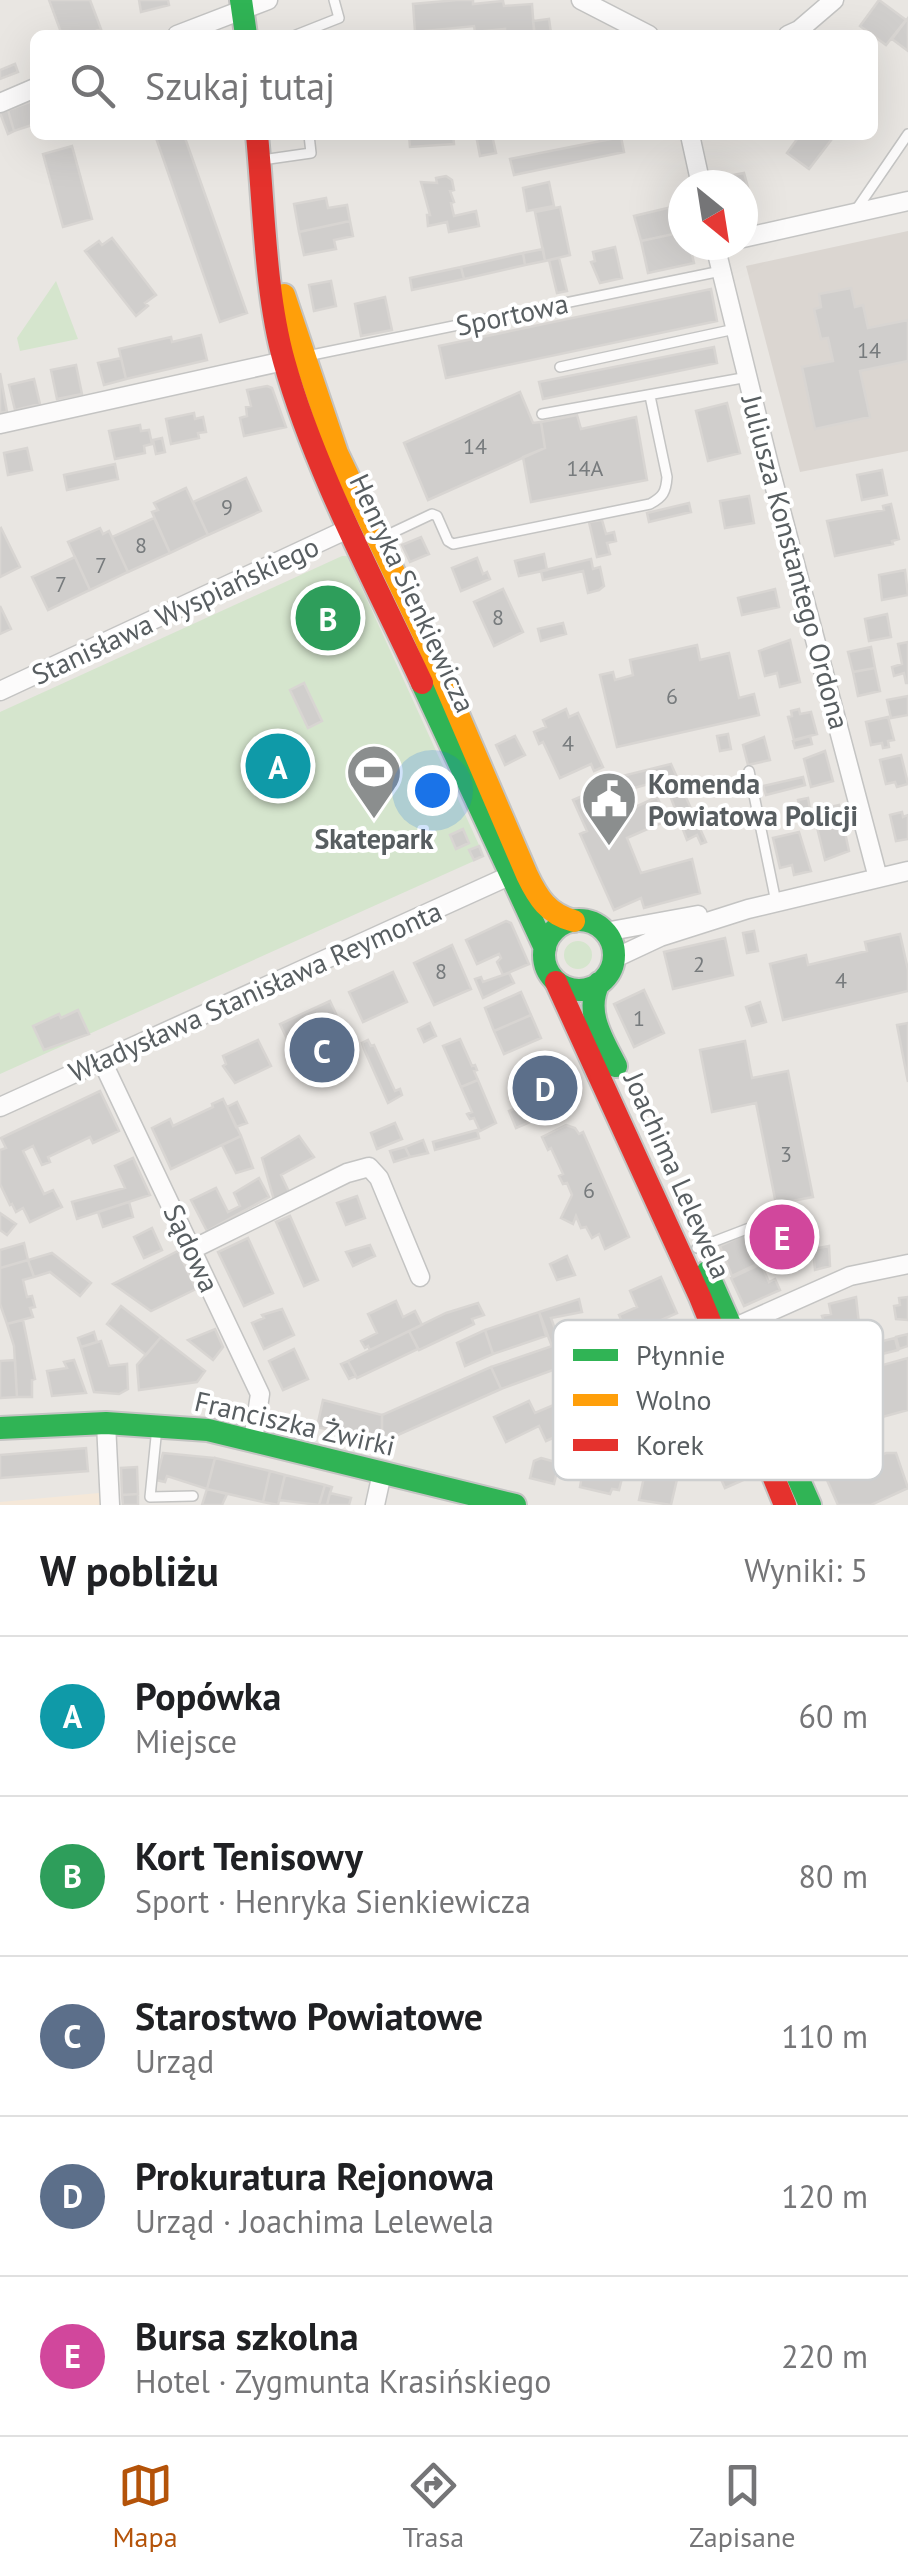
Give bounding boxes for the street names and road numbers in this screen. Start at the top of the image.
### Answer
street label: Sportowa [453,284,571,344]
street label: Juliusza Konstantego Ordona [733,390,858,733]
street label: Henryka Sienkiewicza [341,468,485,718]
street label: Stanisława Wyspiańskiego [26,527,324,693]
street label: Władysława Stanisława Reymonta [63,892,447,1090]
street label: Joachima Lelewela [615,1065,740,1284]
street label: Sądowa [156,1198,228,1298]
street label: Franciszka Żwirki [191,1382,399,1464]

